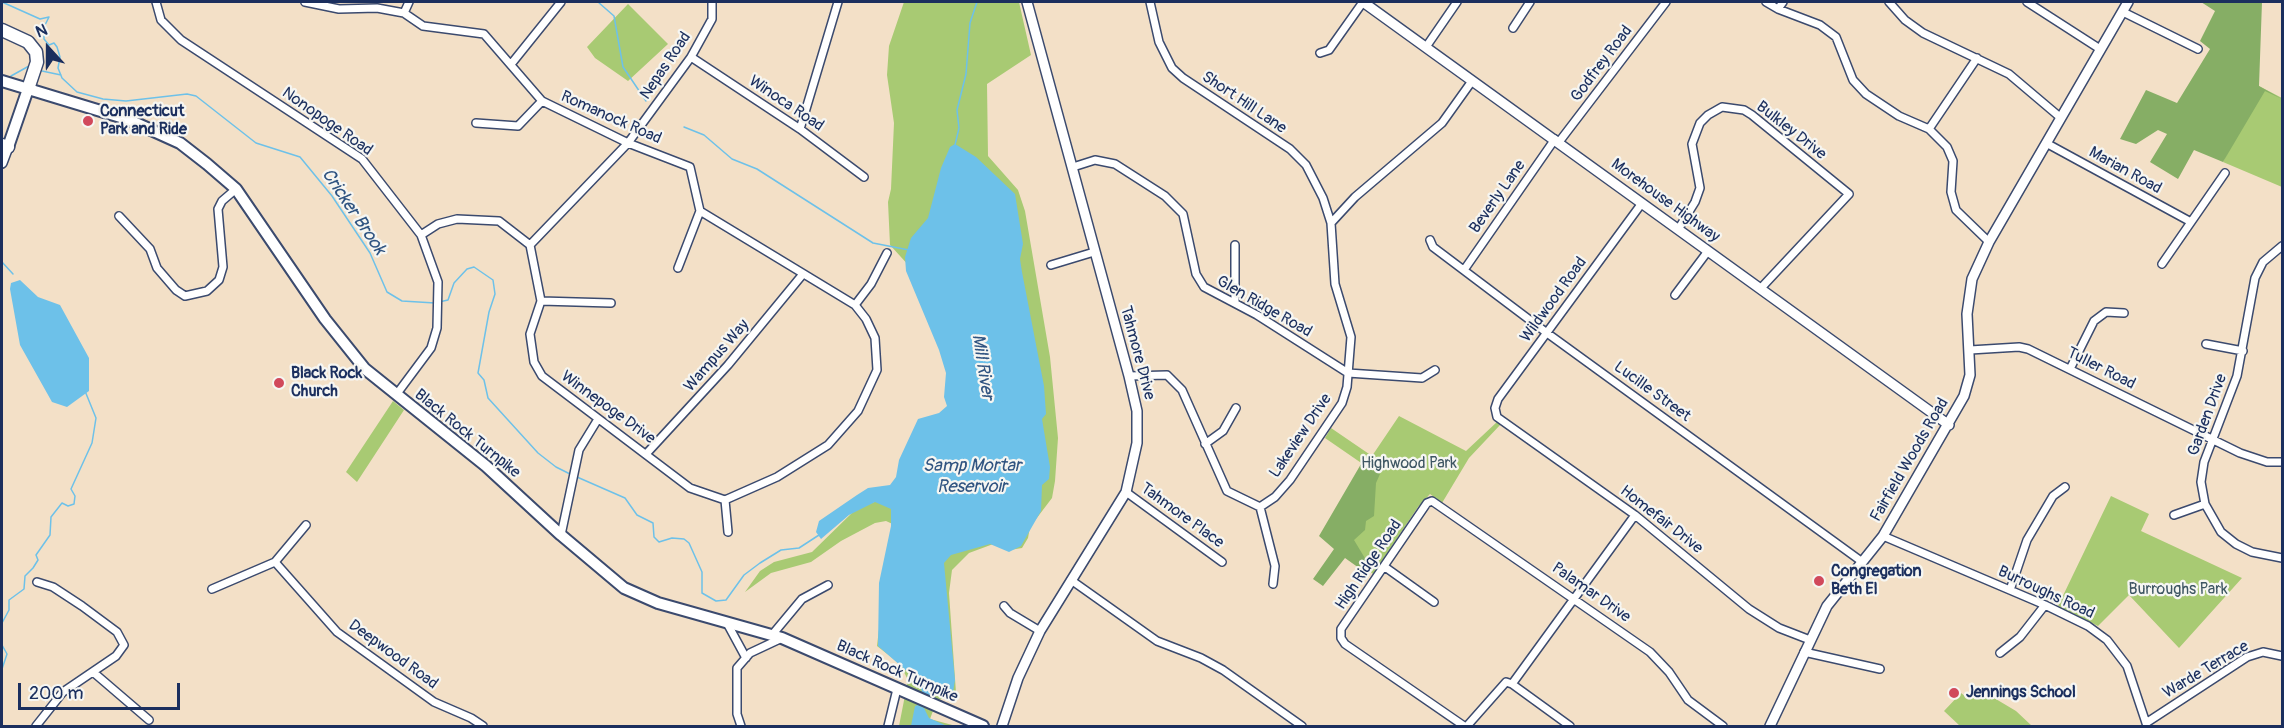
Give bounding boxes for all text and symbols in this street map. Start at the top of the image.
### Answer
north arrow [18,18,78,78]
text: N [33,20,50,42]
street label: Godfrey Road [1567,22,1637,106]
street label: Nepas Road [636,29,696,103]
street label: Short Hill Lane [1198,68,1290,138]
street label: Winoca Road [745,72,827,136]
street label: Nonopoge Road [278,84,376,160]
street label: Romanock Road [558,87,664,149]
street label: Bulkley Drive [1752,98,1830,164]
place label: Connecticut Park and Ride [100,102,187,140]
marker: Connecticut Park and Ride [81,114,95,128]
street label: Marian Road [2085,143,2165,199]
street label: Morehouse Highway [1607,155,1723,247]
street label: Beverly Lane [1466,157,1530,237]
water label: Cricker Brook [316,165,390,259]
street label: Wildwood Road [1517,254,1591,346]
street label: Glen Ridge Road [1213,272,1315,342]
street label: Tahmore Drive [1115,304,1159,402]
street label: Wampus Way [680,316,754,396]
water label: Mill River [966,333,998,401]
street label: Tuller Road [2064,344,2138,394]
street label: Lucille Street [1610,358,1694,426]
place label: Black Rock Church [291,364,362,402]
street label: Winnepoge Drive [557,367,659,449]
street label: Garden Drive [2184,371,2232,459]
marker: Black Rock Church [272,376,286,390]
street label: Black Rock Turnpike [410,385,524,483]
street label: Lakeview Drive [1266,390,1336,482]
street label: Fairfield Woods Road [1867,395,1953,525]
park label: Highwood Park [1361,454,1457,474]
water label: Samp Mortar Reservoir [923,455,1021,498]
street label: Tahmore Place [1137,479,1227,553]
street label: Homefair Drive [1616,482,1706,558]
street label: High Ridge Road [1332,516,1406,614]
street label: Palamar Drive [1548,559,1634,627]
place label: Congregation Beth El [1831,562,1921,600]
street label: Burroughs Road [1995,562,2097,624]
marker: Congregation Beth El [1812,574,1826,588]
park label: Burroughs Park [2128,580,2228,600]
street label: Deepwood Road [345,616,441,694]
street label: Black Rock Turnpike [833,637,961,707]
street label: Warde Terrace [2160,637,2252,703]
scale bar [21,671,183,709]
text: 200 m [29,682,84,705]
place label: Jennings School [1966,683,2076,703]
marker: Jennings School [1947,686,1961,700]

